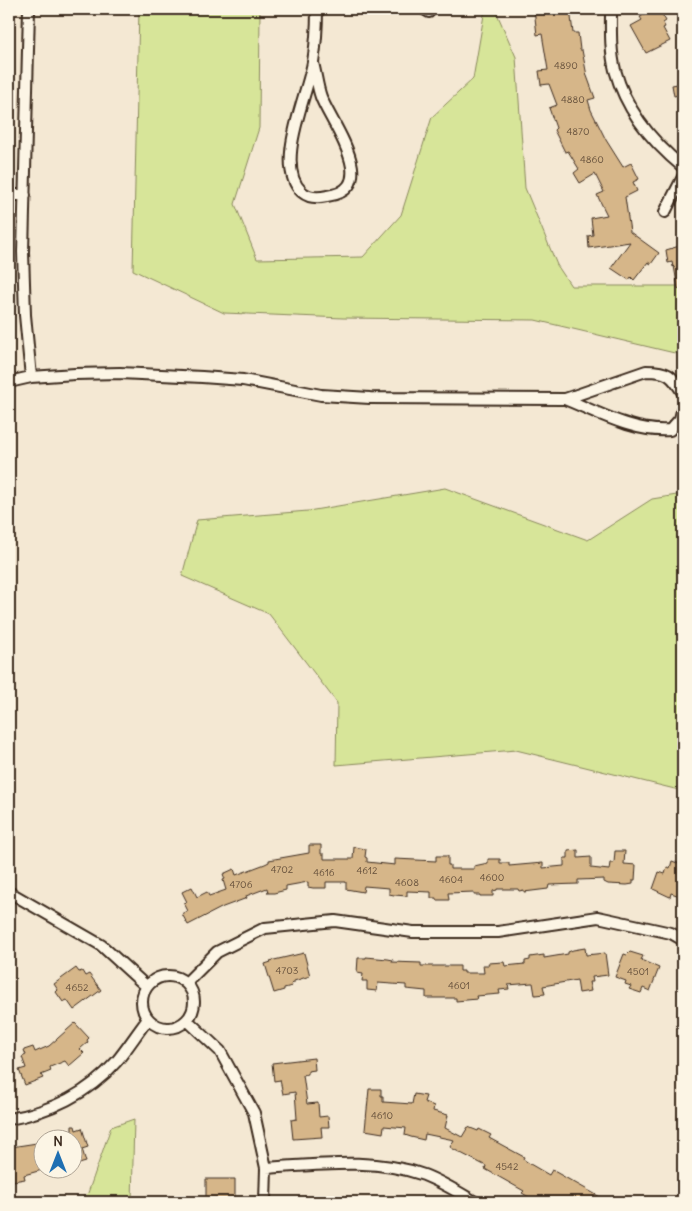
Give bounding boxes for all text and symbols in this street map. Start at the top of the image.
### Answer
house number: 4890 [554,59,578,72]
house number: 4880 [561,93,585,106]
house number: 4870 [566,125,590,138]
house number: 4860 [580,153,604,166]
house number: 4702 [271,863,294,876]
house number: 4612 [357,864,378,877]
house number: 4616 [313,866,335,879]
house number: 4600 [480,871,504,884]
house number: 4604 [439,873,463,886]
house number: 4608 [395,876,419,889]
house number: 4706 [230,878,253,891]
house number: 4703 [276,964,299,977]
house number: 4501 [627,965,649,978]
house number: 4601 [448,979,470,992]
house number: 4652 [66,981,89,994]
house number: 4610 [371,1109,393,1122]
north arrow [32,1128,82,1178]
text: N [53,1132,63,1150]
house number: 4542 [496,1160,519,1173]

